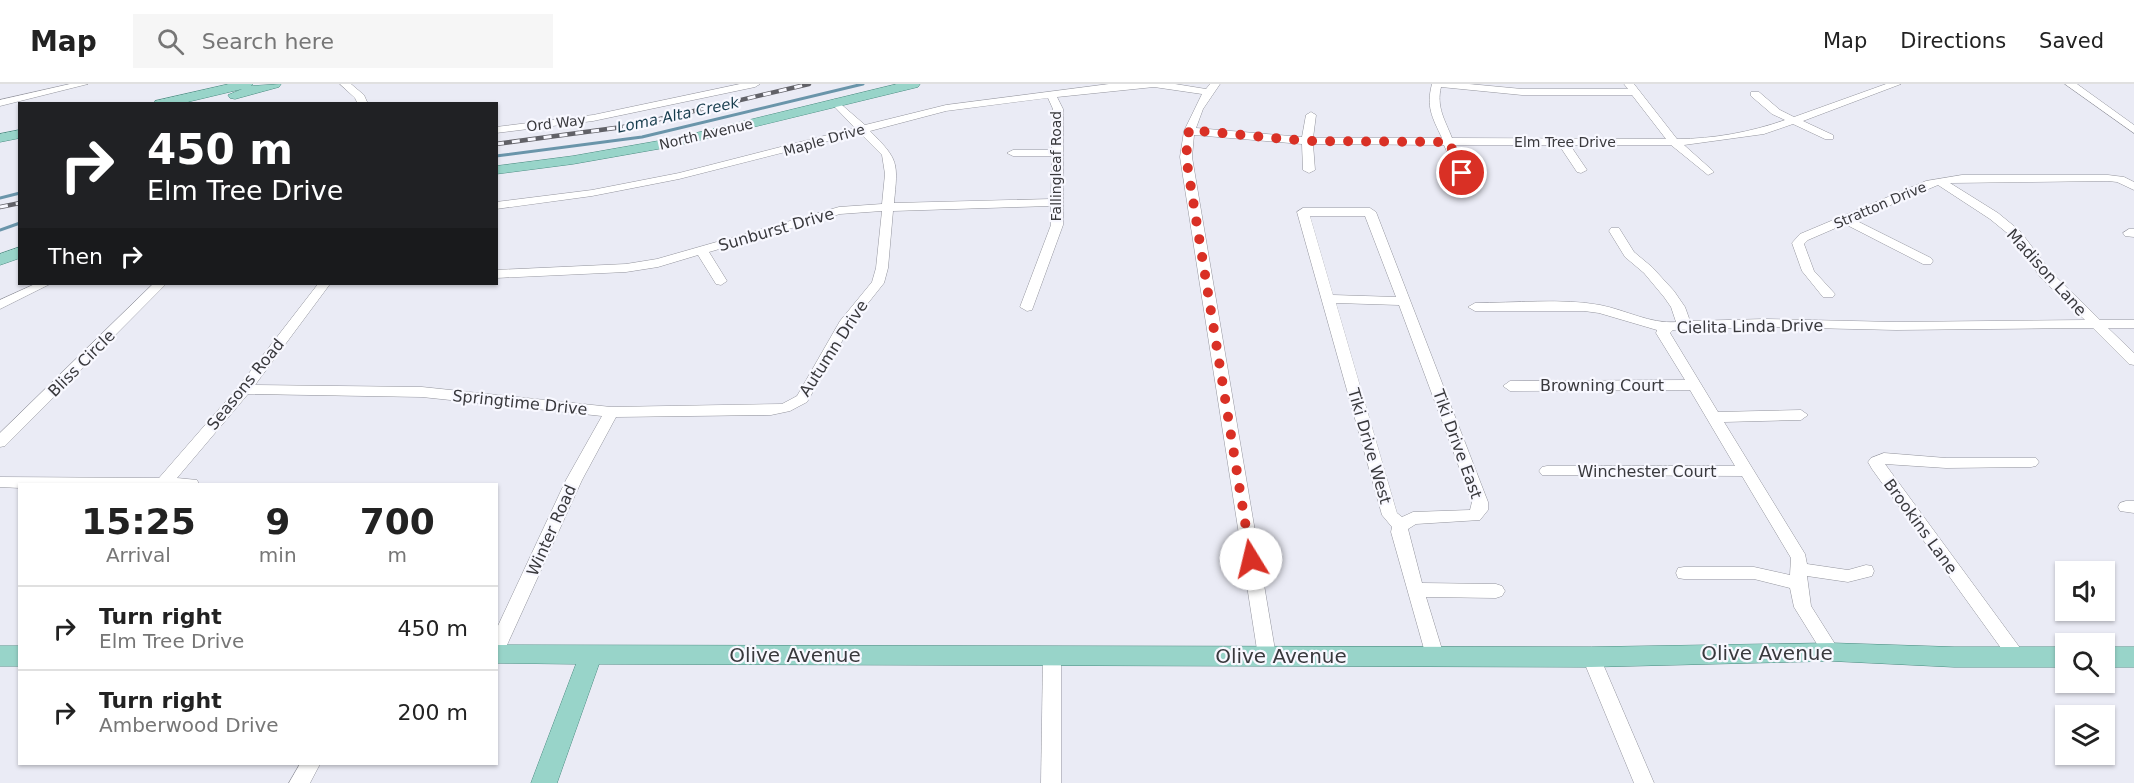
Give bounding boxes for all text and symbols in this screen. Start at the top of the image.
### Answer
search box [133,14,553,68]
text: Map [30,25,97,58]
icon: search [154,25,187,58]
text: Search here [202,29,334,54]
text: Map [1823,29,1867,53]
text: Directions [1900,29,2006,53]
text: Saved [2039,29,2104,53]
water label: Loma Alta Creek [615,93,742,137]
street label: Ord Way [525,111,587,135]
street label: Fallingleaf Road [1048,111,1064,221]
street label: North Avenue [658,115,754,153]
street label: Maple Drive [782,121,866,159]
text: 450 m [147,125,293,174]
icon: right [48,126,126,204]
street label: Elm Tree Drive [1514,134,1616,150]
pin [1436,147,1487,198]
icon: arrive [1445,156,1478,189]
text: Elm Tree Drive [147,175,343,206]
street label: Stratton Drive [1831,178,1929,232]
street label: Sunburst Drive [716,204,836,255]
street label: Madison Lane [2003,225,2091,320]
icon: right [115,240,148,273]
text: Then [48,244,103,269]
street label: Autumn Drive [795,297,872,400]
street label: Cielita Linda Drive [1676,316,1824,337]
street label: Bliss Circle [44,326,119,401]
street label: Seasons Road [203,335,288,434]
street label: Browning Court [1540,376,1664,395]
street label: Tiki Drive West [1344,385,1395,506]
street label: Springtime Drive [452,386,588,419]
street label: Tiki Drive East [1429,386,1486,501]
street label: Winchester Court [1578,462,1716,481]
street label: Brookins Lane [1880,475,1961,577]
street label: Winter Road [523,482,580,579]
text: 15:25 [81,501,196,542]
text: 9 [265,501,290,542]
text: 700 [360,501,435,542]
position arrow [1219,527,1283,591]
text: Arrival [106,543,171,567]
text: min [259,543,297,567]
text: m [388,543,407,567]
map controls [2055,561,2115,765]
button: sound [2055,561,2115,621]
text: Turn right [99,604,222,629]
icon: right [48,612,81,645]
text: 450 m [398,616,468,641]
text: Elm Tree Drive [99,629,244,653]
button: search [2055,633,2115,693]
street label: Olive Avenue [1701,641,1833,665]
street label: Olive Avenue [729,643,861,667]
street label: Olive Avenue [1215,644,1347,668]
text: Turn right [99,688,222,713]
icon: right [48,696,81,729]
text: 200 m [398,700,468,725]
button: layers [2055,705,2115,765]
text: Amberwood Drive [99,713,279,737]

